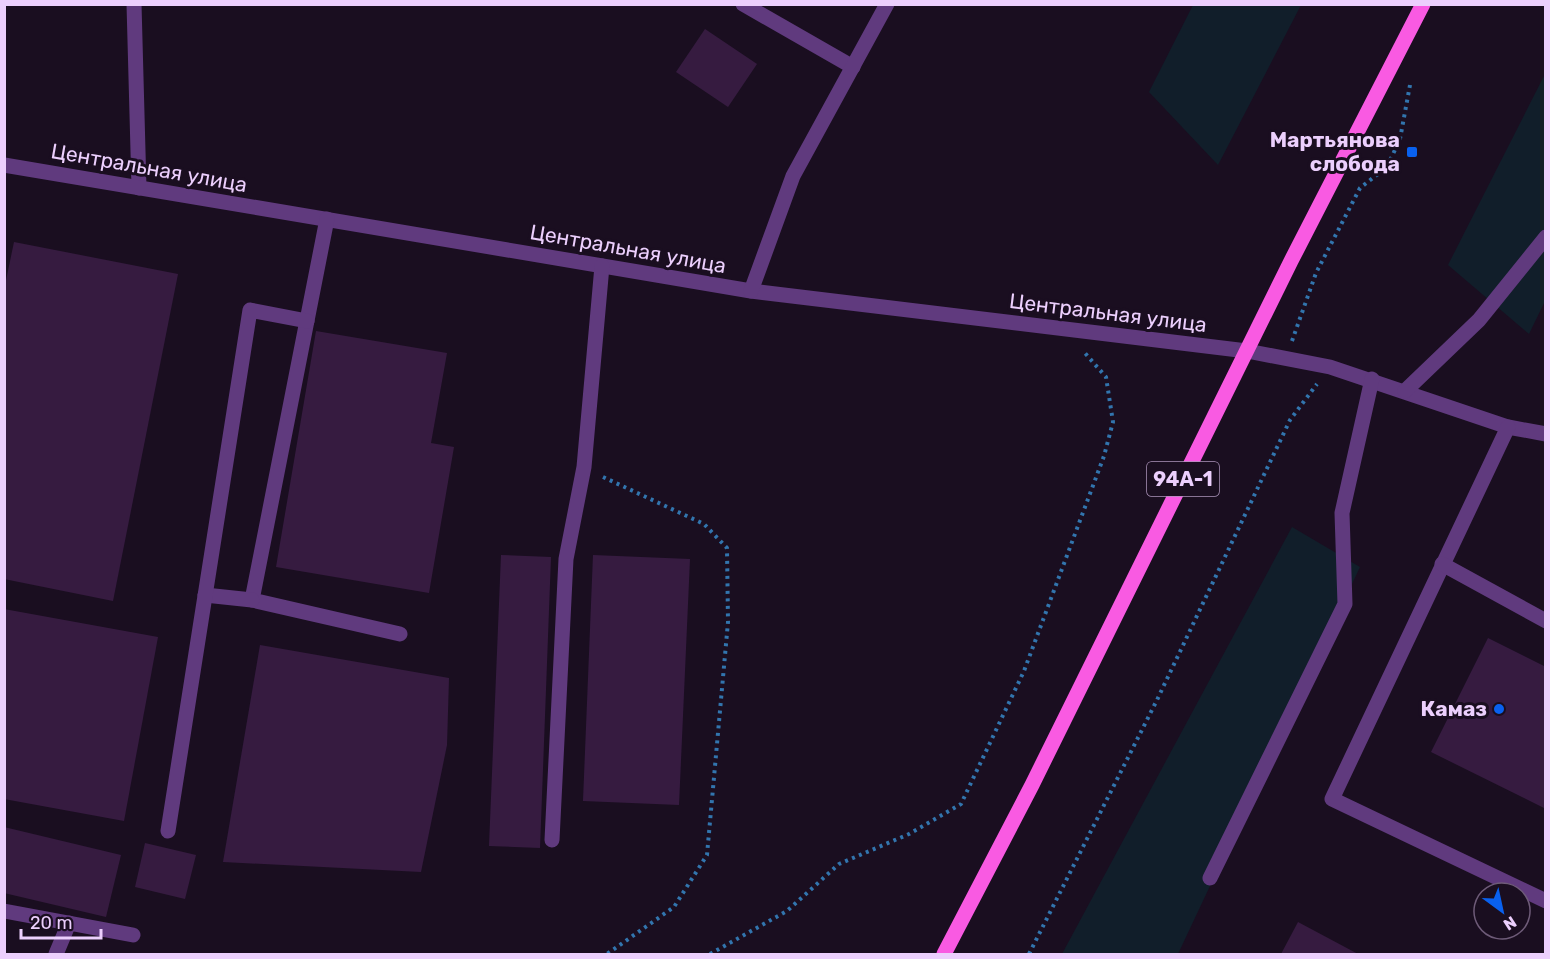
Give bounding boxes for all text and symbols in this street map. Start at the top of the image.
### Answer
place label: Мартьянова слобода [1270,127,1400,176]
street label: Центральная улица [49,138,249,197]
marker: Мартьянова слобода [1405,145,1419,159]
street label: Центральная улица [528,219,728,278]
street label: Центральная улица [1008,288,1208,337]
road number: 94А-1 [1147,462,1219,496]
place label: Камаз [1421,696,1487,721]
marker: Камаз [1492,702,1506,716]
north arrow [1472,881,1532,941]
scale bar [21,902,100,940]
text: 20 m [30,912,72,934]
text: N [1500,912,1520,934]

